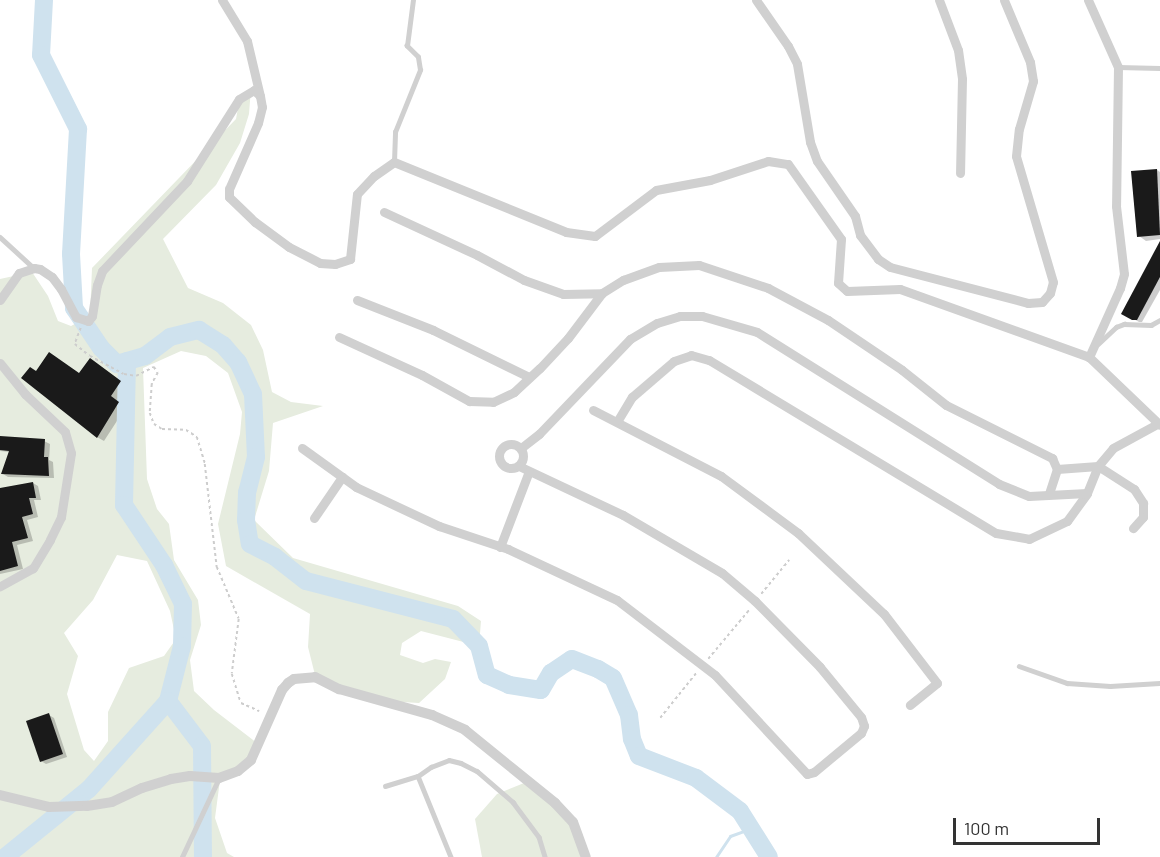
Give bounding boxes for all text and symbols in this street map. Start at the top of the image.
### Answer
scale bar [956,806,1103,844]
text: 100 m [964,817,1009,839]

